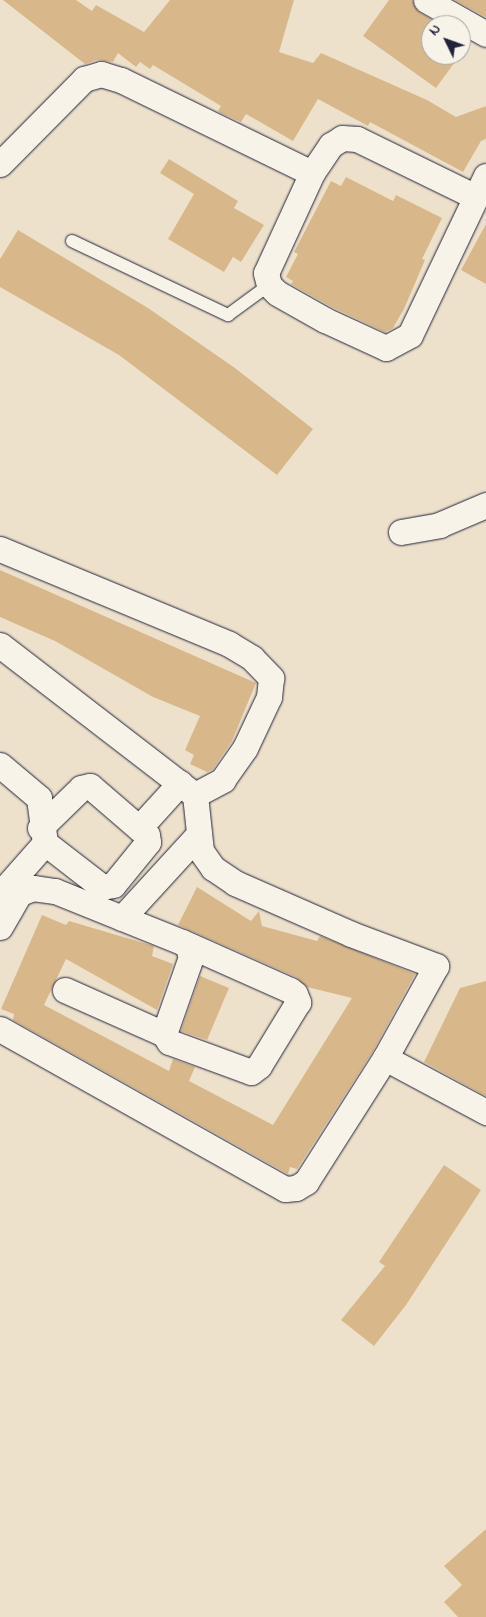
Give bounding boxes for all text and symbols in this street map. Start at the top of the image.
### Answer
north arrow [421,15,471,65]
text: N [424,20,446,41]

